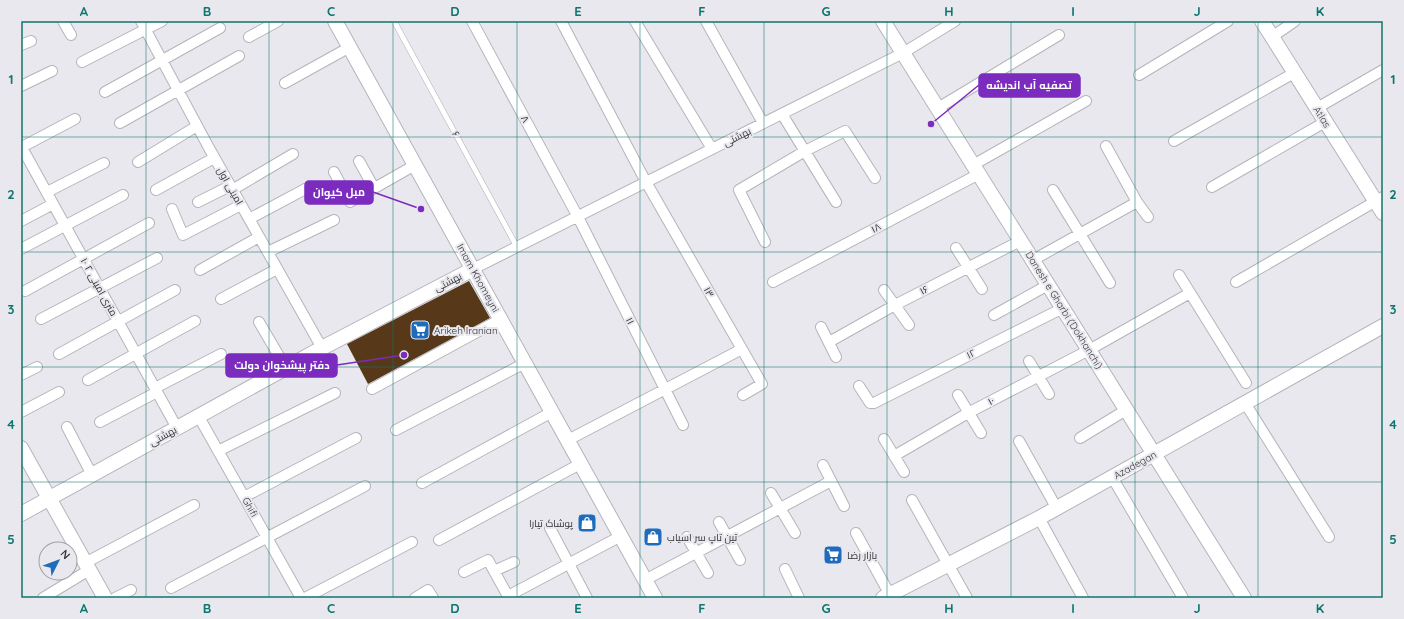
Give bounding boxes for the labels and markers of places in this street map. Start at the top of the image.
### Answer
callout: تصفیه آب اندیشه [979,74,1080,97]
callout: مبل کیوان [305,181,373,204]
supermarket icon: Arikeh Iranian [409,319,431,341]
place label: Arikeh Iranian [434,324,498,337]
callout: دفتر پیشخوان دولت [226,354,337,377]
shop icon: پوشاک تیارا [576,512,598,534]
place label: پوشاک تیارا [529,517,573,530]
shop icon: تین تاپ سر اسیاب [642,526,664,548]
place label: تین تاپ سر اسیاب [667,531,737,544]
supermarket icon: بازار رضا [822,544,844,566]
place label: بازار رضا [847,549,877,562]

